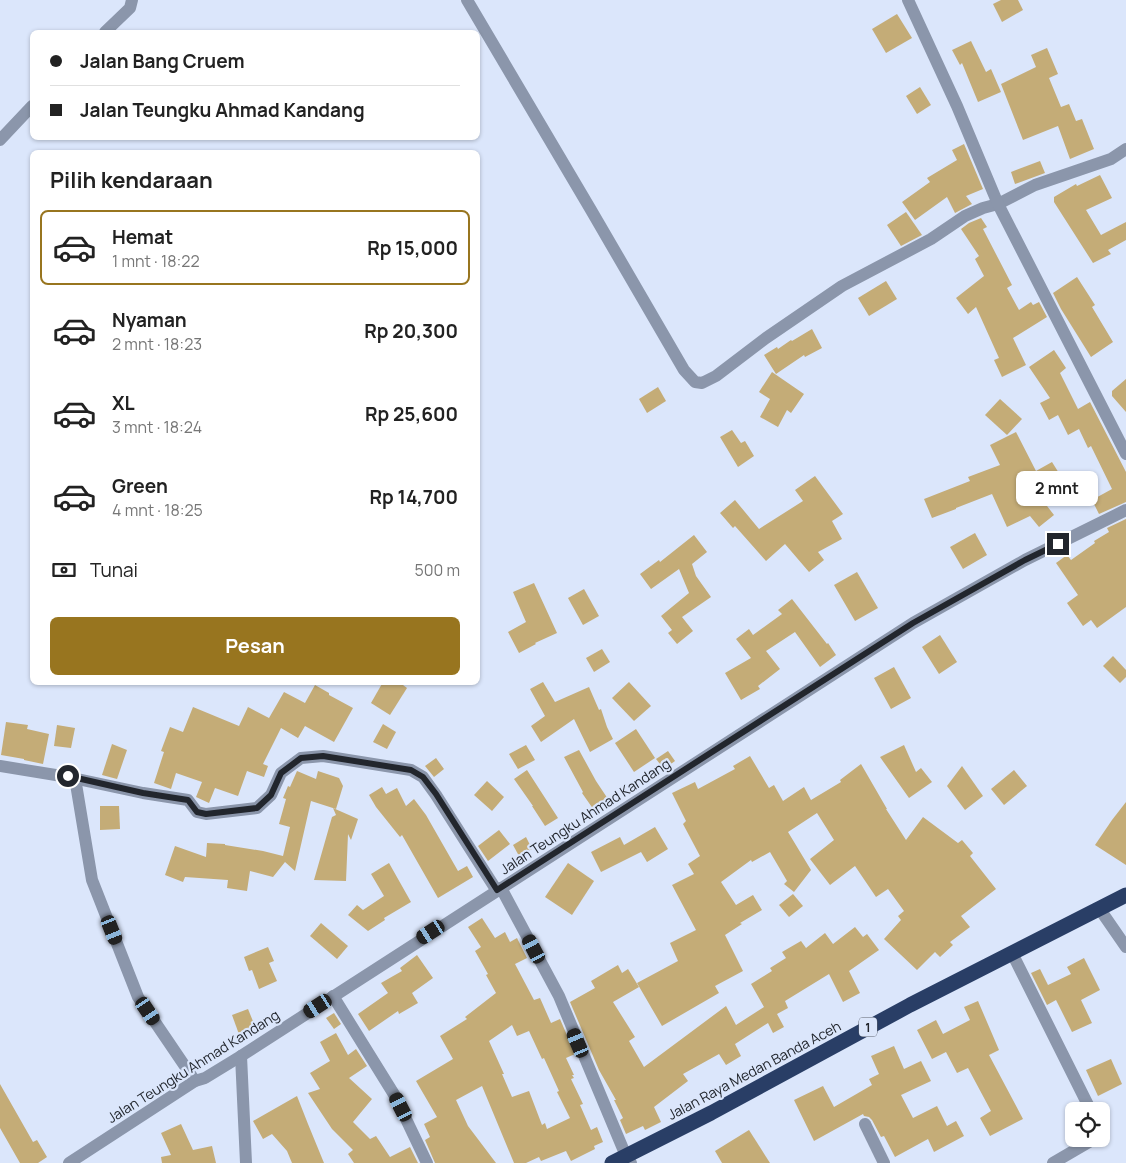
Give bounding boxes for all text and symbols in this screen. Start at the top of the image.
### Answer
text: Jalan Bang Cruem [80,48,244,74]
text: Jalan Teungku Ahmad Kandang [80,97,365,123]
text: Pilih kendaraan [50,165,213,195]
text: Hemat [112,224,173,250]
icon: car [52,225,97,270]
text: Rp 15,000 [367,235,458,261]
text: 1 mnt · 18:22 [112,250,200,272]
text: Nyaman [112,307,187,333]
icon: car [52,308,97,353]
text: Rp 20,300 [364,318,458,344]
text: 2 mnt · 18:23 [112,333,202,355]
text: XL [112,390,135,416]
icon: car [52,391,97,436]
text: Rp 25,600 [365,401,458,427]
text: 3 mnt · 18:24 [112,416,202,438]
callout: 2 mnt [1017,472,1099,506]
text: Green [112,473,168,499]
icon: car [52,474,97,519]
text: 2 mnt [1035,477,1079,499]
text: Rp 14,700 [370,484,458,510]
text: 4 mnt · 18:25 [112,499,203,521]
route end [1047,533,1069,555]
icon: cash [50,556,78,584]
text: Tunai [90,557,138,583]
text: 500 m [414,559,460,581]
button: Pesan [50,617,460,675]
street label: Jalan Teungku Ahmad Kandang [496,754,674,878]
route start [57,765,79,787]
car [99,913,124,947]
car [414,918,447,946]
car [520,932,547,966]
car [301,992,334,1020]
car [133,994,162,1028]
street label: Jalan Teungku Ahmad Kandang [103,1005,283,1127]
street label: Jalan Raya Medan Banda Aceh [664,1016,844,1124]
road number: 1 [859,1018,877,1036]
car [565,1026,590,1060]
car [387,1090,414,1124]
map controls [1065,1102,1110,1147]
button: locate [1065,1102,1110,1147]

